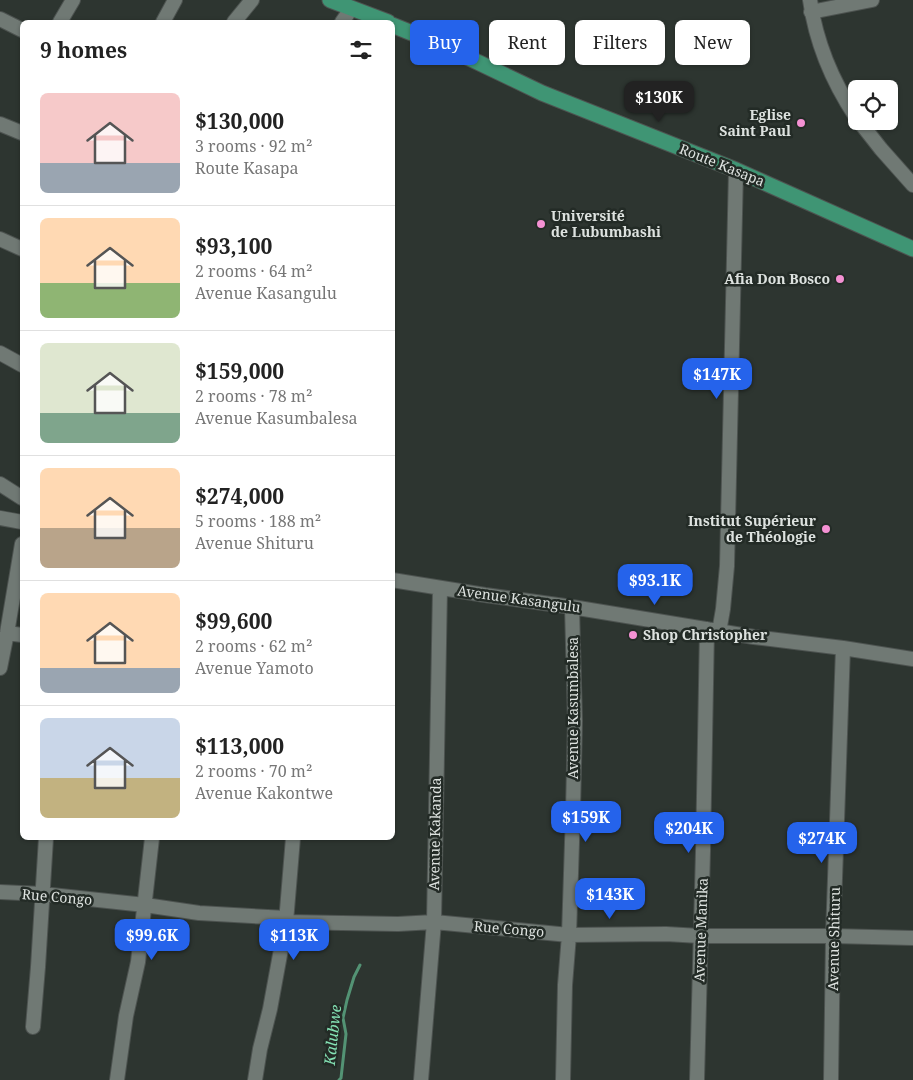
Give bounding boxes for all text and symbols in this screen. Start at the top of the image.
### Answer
chip: Buy [410,20,479,65]
chip: Rent [489,20,565,65]
chip: Filters [575,20,665,65]
chip: New [675,20,750,65]
text: 9 homes [40,36,127,64]
icon: filters [347,36,375,64]
pin: $130K [624,80,694,123]
map controls [848,80,898,130]
button: locate [848,80,898,130]
text: $130K [635,86,683,108]
place label: Eglise Saint Paul [719,105,791,140]
text: $130,000 [195,107,284,135]
icon: home [80,113,140,173]
marker: Eglise Saint Paul [795,117,807,129]
text: 3 rooms · 92 m² [195,135,312,157]
street label: Route Kasapa [677,139,768,190]
text: Route Kasapa [195,157,299,179]
place label: Université de Lubumbashi [551,206,661,241]
marker: Université de Lubumbashi [535,218,547,230]
text: $93,100 [195,232,272,260]
icon: home [80,238,140,298]
text: 2 rooms · 64 m² [195,260,312,282]
place label: Afia Don Bosco [724,269,830,288]
marker: Afia Don Bosco [834,273,846,285]
text: Avenue Kasangulu [195,282,337,304]
text: $159,000 [195,357,284,385]
pin: $147K [682,358,752,400]
icon: home [80,363,140,423]
text: $147K [693,363,741,385]
text: 2 rooms · 78 m² [195,385,312,407]
text: Avenue Kasumbalesa [195,407,358,429]
text: $274,000 [195,482,284,510]
icon: home [80,488,140,548]
text: 5 rooms · 188 m² [195,510,321,532]
place label: Institut Supérieur de Théologie [688,511,817,546]
marker: Institut Supérieur de Théologie [820,523,832,535]
text: Avenue Shituru [195,532,314,554]
pin: $93.1K [614,564,696,606]
text: $93.1K [629,569,681,591]
street label: Avenue Kasangulu [456,580,582,617]
text: $99,600 [195,607,272,635]
icon: home [80,613,140,673]
place label: Shop Christopher [643,625,768,644]
marker: Shop Christopher [627,629,639,641]
text: 2 rooms · 62 m² [195,635,312,657]
street label: Avenue Kasumbalesa [563,637,582,779]
text: Avenue Yamoto [195,657,314,679]
text: $113,000 [195,732,284,760]
icon: home [80,738,140,798]
text: 2 rooms · 70 m² [195,760,312,782]
street label: Avenue Kakanda [424,777,445,891]
text: Avenue Kakontwe [195,782,333,804]
pin: $159K [551,800,621,843]
text: $159K [562,806,610,828]
pin: $204K [654,812,724,854]
text: $204K [665,817,713,839]
pin: $274K [787,822,857,864]
text: $274K [798,827,846,849]
street label: Avenue Manika [689,877,712,982]
pin: $143K [575,878,645,920]
text: $143K [586,883,634,905]
street label: Rue Congo [21,884,93,909]
street label: Avenue Shituru [823,887,844,991]
street label: Rue Congo [473,916,545,941]
pin: $99.6K [111,918,193,961]
pin: $113K [259,918,329,961]
text: $99.6K [126,924,178,946]
text: $113K [270,924,318,946]
water label: Kalubwe [319,1003,345,1067]

